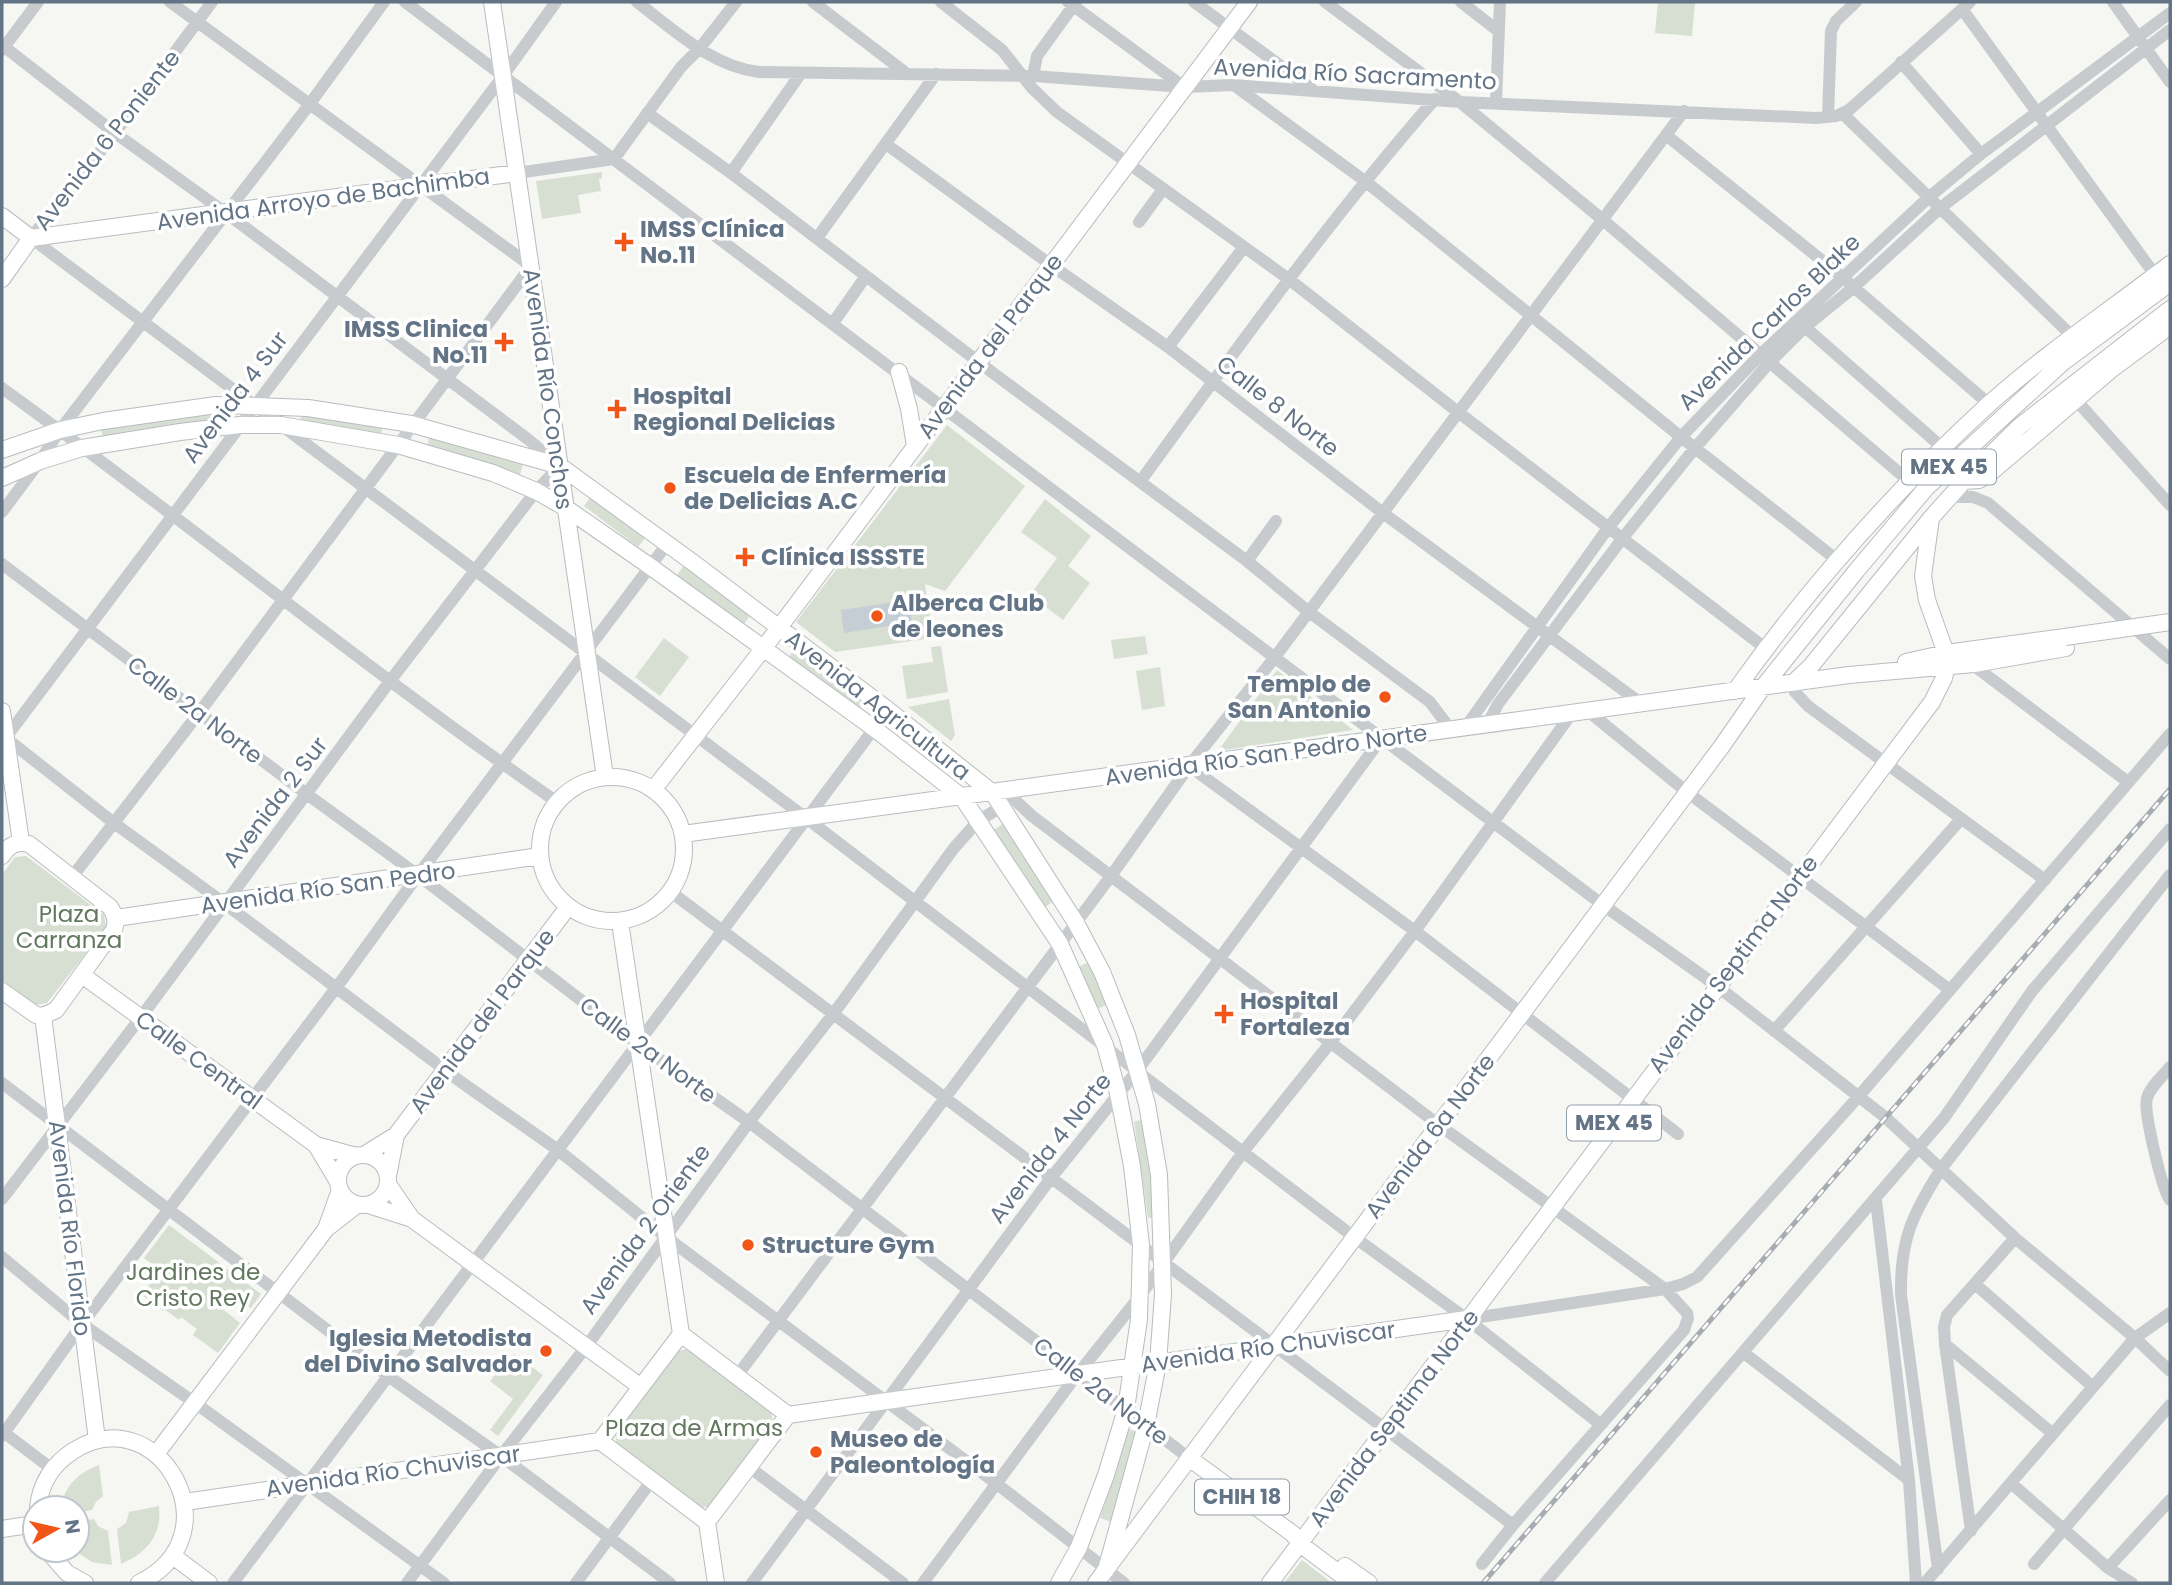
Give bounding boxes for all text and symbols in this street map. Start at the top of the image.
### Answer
street label: Avenida 6 Poniente [26,43,188,237]
street label: Avenida Río Sacramento [1213,51,1497,97]
street label: Avenida Arroyo de Bachimba [154,160,492,238]
place label: IMSS Clínica No.11 [640,213,785,271]
street label: Avenida Carlos Blake [1671,226,1867,418]
marker: IMSS Clínica No.11 [614,232,634,252]
street label: Avenida del Parque [910,247,1070,445]
street label: Avenida Río Conchos [515,266,581,512]
place label: IMSS Clinica No.11 [344,313,488,371]
street label: Avenida 4 Sur [175,324,295,470]
marker: IMSS Clinica No.11 [494,332,514,352]
street label: Calle 8 Norte [1210,348,1346,464]
place label: Hospital Regional Delicias [633,380,836,438]
marker: Hospital Regional Delicias [607,399,627,419]
road number: MEX 45 [1902,449,1996,484]
place label: Escuela de Enfermería de Delicias A.C [684,459,946,517]
marker: Escuela de Enfermería de Delicias A.C [662,480,678,496]
place label: Clínica ISSSTE [761,541,925,573]
marker: Clínica ISSSTE [735,547,755,567]
place label: Alberca Club de leones [891,587,1044,645]
marker: Alberca Club de leones [869,608,885,624]
street label: Avenida Agricultura [779,622,977,788]
street label: Calle 2a Norte [121,648,269,772]
place label: Templo de San Antonio [1227,668,1371,726]
marker: Templo de San Antonio [1377,689,1393,705]
street label: Avenida Río San Pedro Norte [1103,717,1429,793]
street label: Avenida 2 Sur [215,730,335,874]
street label: Avenida Septima Norte [1640,849,1826,1079]
street label: Avenida Río San Pedro [198,854,458,922]
park label: Plaza Carranza [16,898,122,956]
street label: Avenida del Parque [402,922,562,1120]
place label: Hospital Fortaleza [1240,985,1350,1043]
street label: Calle 2a Norte [573,989,723,1111]
street label: Calle Central [129,1003,269,1117]
marker: Hospital Fortaleza [1214,1004,1234,1024]
street label: Avenida 6a Norte [1357,1047,1503,1225]
street label: Avenida 4 Norte [981,1066,1119,1230]
road number: MEX 45 [1567,1106,1661,1140]
street label: Avenida Río Florido [41,1118,99,1338]
street label: Avenida 2 Oriente [572,1137,718,1321]
place label: Structure Gym [762,1229,935,1261]
marker: Structure Gym [740,1237,756,1253]
park label: Jardines de Cristo Rey [126,1256,260,1314]
street label: Avenida Septima Norte [1301,1303,1487,1533]
street label: Avenida Río Chuviscar [1139,1313,1397,1381]
place label: Iglesia Metodista del Divino Salvador [304,1322,532,1380]
street label: Calle 2a Norte [1027,1329,1175,1453]
marker: Iglesia Metodista del Divino Salvador [538,1343,554,1359]
park label: Plaza de Armas [605,1412,783,1444]
place label: Museo de Paleontología [830,1423,995,1481]
street label: Avenida Río Chuviscar [264,1437,522,1505]
marker: Museo de Paleontología [808,1444,824,1460]
road number: CHIH 18 [1195,1480,1289,1514]
north arrow [21,1494,91,1564]
text: N [58,1518,87,1536]

